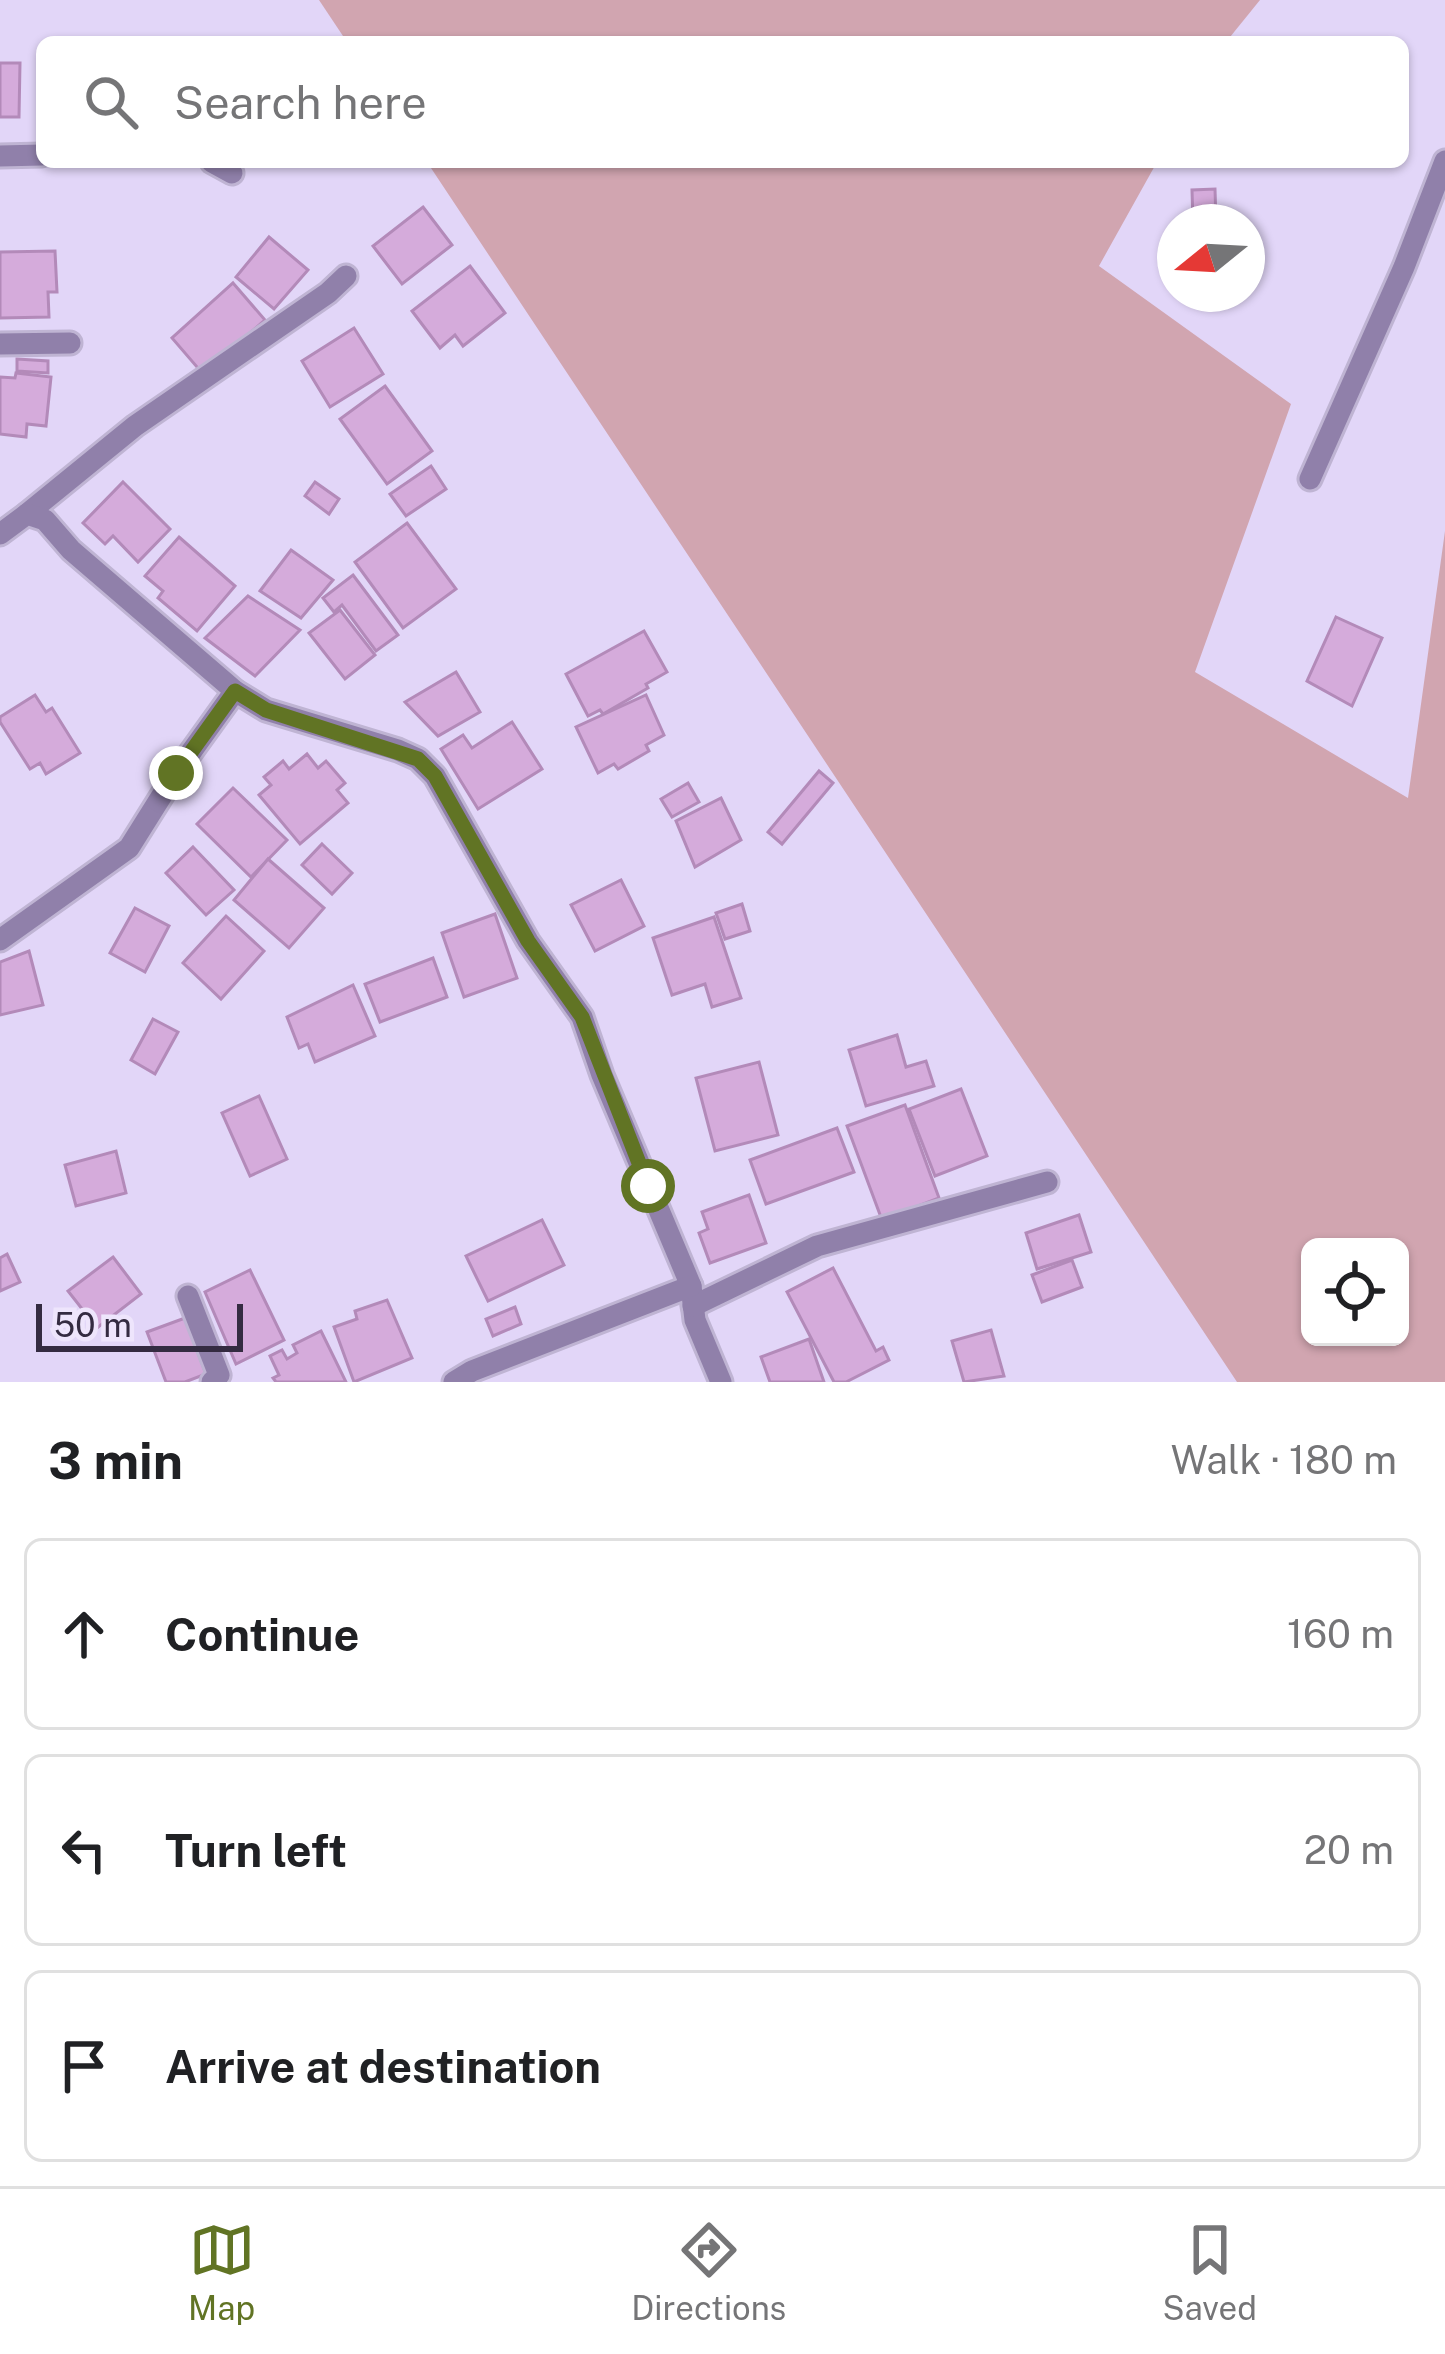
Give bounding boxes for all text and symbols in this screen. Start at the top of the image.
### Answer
search box [36,36,1409,168]
icon: search [78,69,144,135]
text: Search here [174,76,427,129]
north arrow [1157,204,1265,312]
route end [149,746,203,800]
route start [621,1159,675,1213]
map controls [1301,1238,1409,1346]
button: locate [1301,1238,1409,1346]
scale bar [36,1298,243,1351]
text: 50 m [54,1306,132,1344]
text: 3 min [48,1431,183,1490]
text: Walk · 180 m [1171,1437,1397,1483]
icon: ahead [51,1601,117,1667]
text: Continue [165,1608,359,1661]
text: 160 m [1287,1611,1394,1657]
icon: left [51,1817,117,1883]
text: Turn left [165,1824,347,1877]
text: 20 m [1304,1827,1394,1873]
icon: arrive [51,2033,117,2099]
text: Arrive at destination [165,2040,601,2093]
tab: Map [188,2217,255,2327]
tab: Directions [631,2217,786,2327]
tab: Saved [1163,2217,1257,2327]

